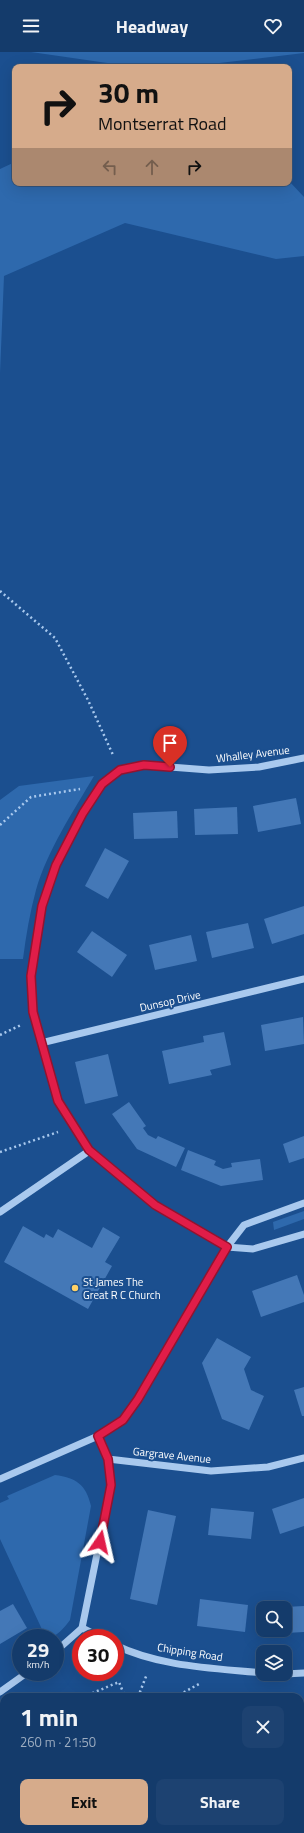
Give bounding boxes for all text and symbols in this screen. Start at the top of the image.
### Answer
text: Headway [116,13,188,40]
icon: menu [20,15,42,37]
icon: heart [262,15,284,37]
text: 30 m [98,71,159,114]
icon: right [32,80,84,132]
text: Montserrat Road [98,110,227,137]
icon: left [99,156,121,178]
icon: ahead [141,156,163,178]
icon: right [183,156,205,178]
pin [153,726,187,767]
icon: arrive [159,732,181,754]
street label: Whalley Avenue [215,742,291,766]
street label: Dunsop Drive [138,986,202,1016]
place label: St James The Great R C Church [83,1274,161,1303]
marker: St James The Great R C Church [70,1283,80,1293]
street label: Gargrave Avenue [132,1443,212,1467]
position arrow [79,1521,121,1563]
map controls [256,1601,292,1681]
button: search [256,1601,292,1637]
speed limit sign: 30 [72,1629,124,1681]
text: 29 [27,1634,49,1665]
street label: Chipping Road [156,1639,224,1665]
button: layers [256,1645,292,1681]
text: km/h [27,1657,49,1672]
text: 1 min [20,1699,78,1735]
button: close [242,1706,284,1748]
text: 260 m · 21:50 [20,1732,96,1752]
button: Exit [20,1779,148,1825]
button: Share [156,1779,284,1825]

